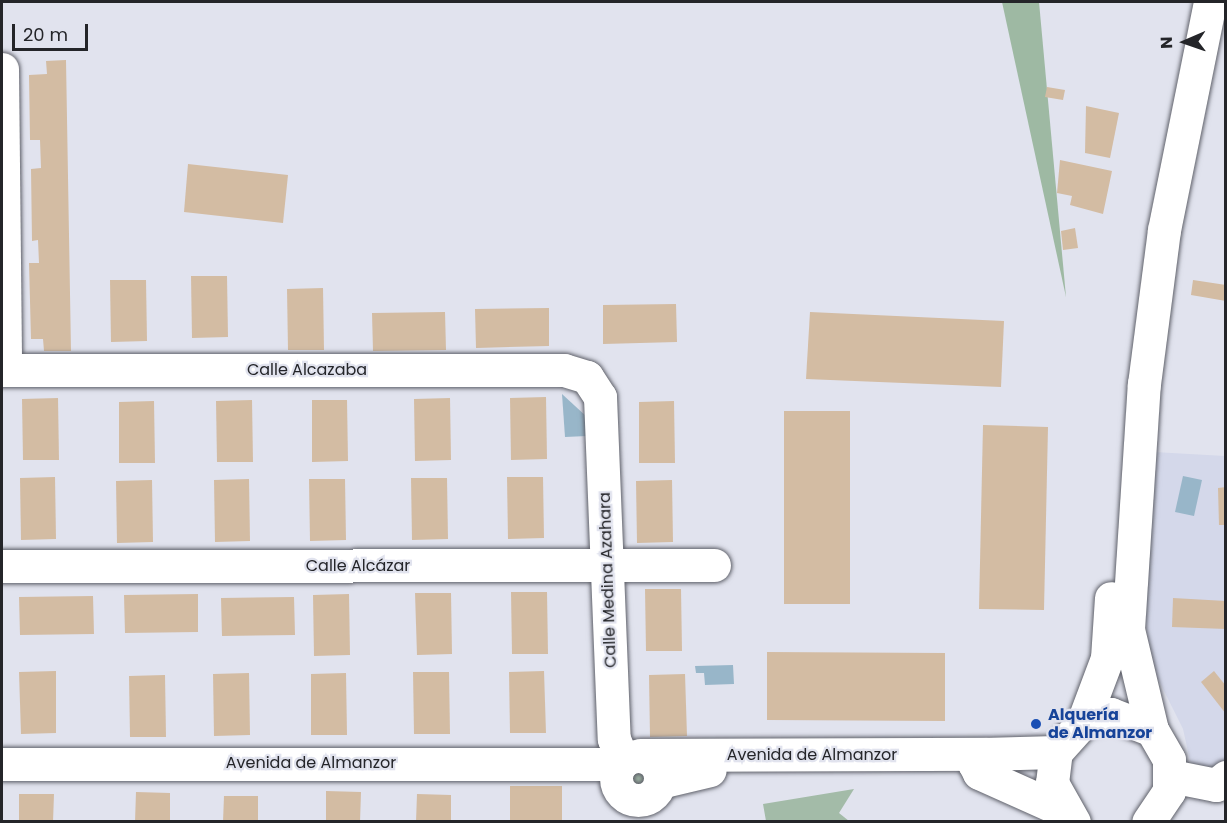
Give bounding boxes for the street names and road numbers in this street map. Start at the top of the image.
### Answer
street label: Calle Alcazaba [247,360,367,380]
street label: Calle Medina Azahara [595,492,621,668]
street label: Calle Alcázar [306,556,410,576]
street label: Avenida de Almanzor [727,745,897,765]
street label: Avenida de Almanzor [226,753,396,773]

